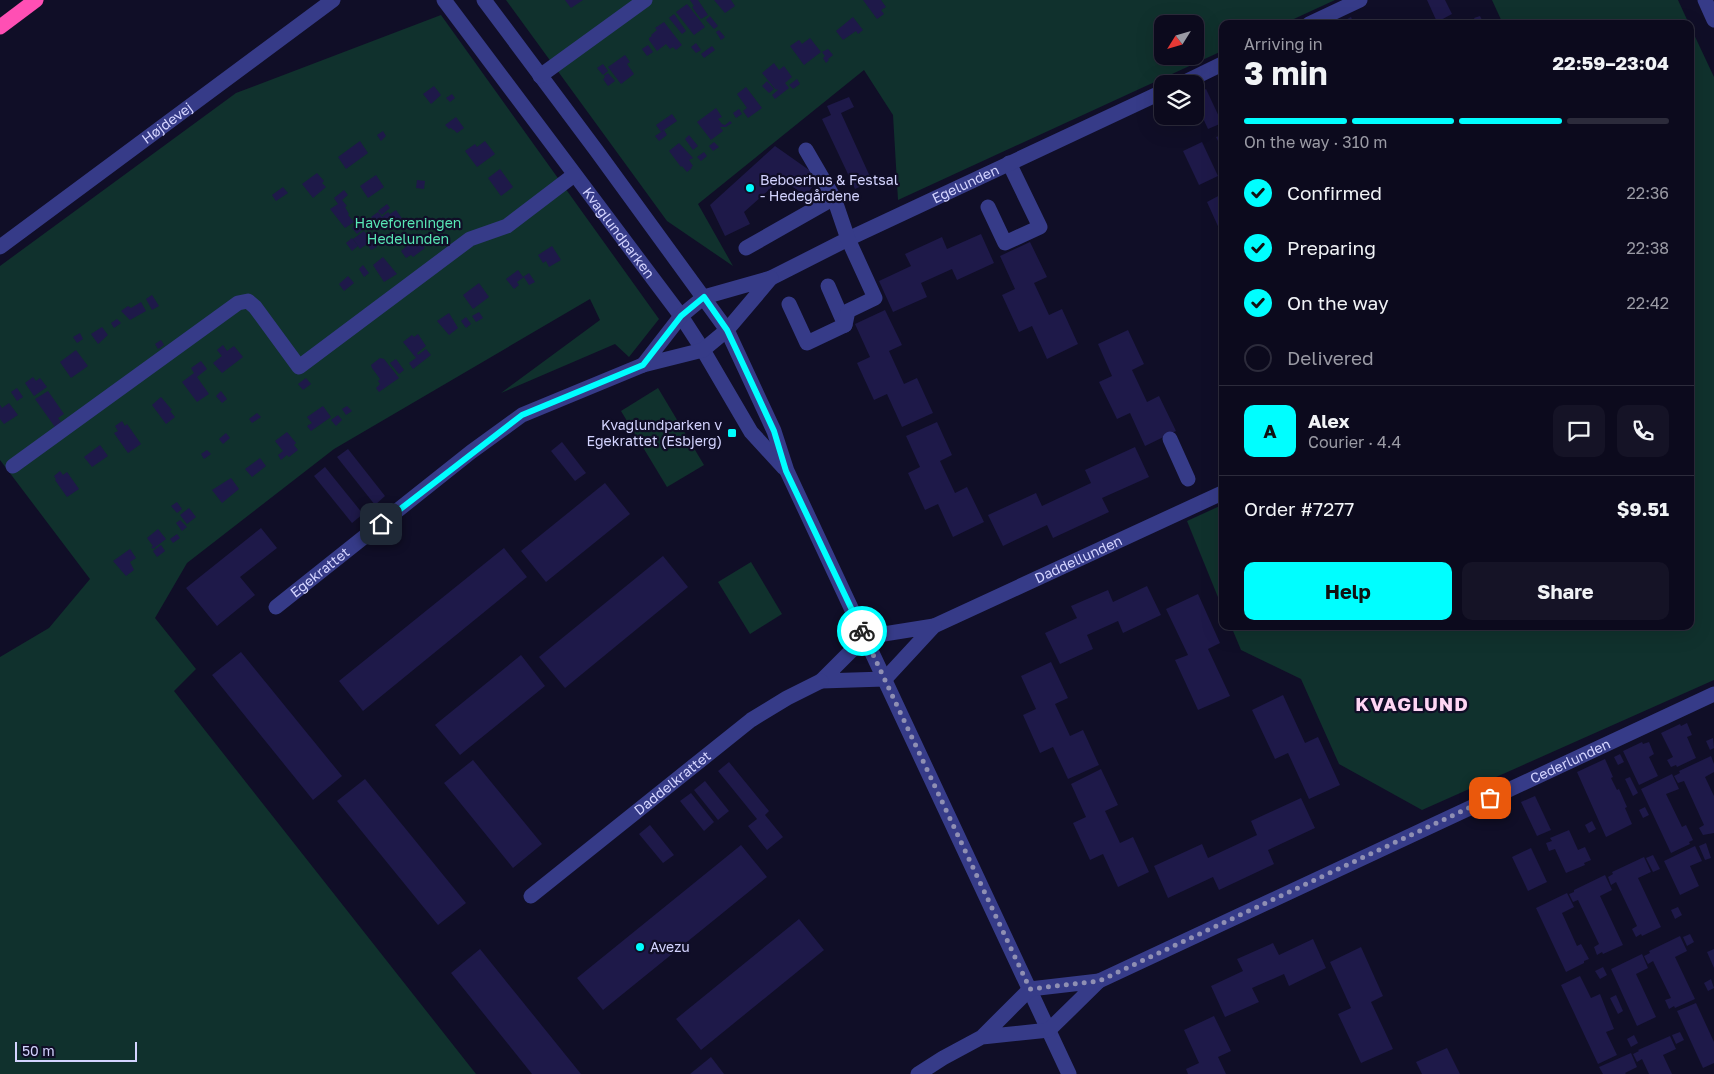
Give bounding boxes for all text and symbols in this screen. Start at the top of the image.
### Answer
north arrow [1154,15,1204,65]
map controls [1154,15,1204,125]
text: Arriving in [1244,34,1323,54]
text: 22:59–23:04 [1553,51,1669,74]
text: 3 min [1244,54,1328,92]
button: layers [1154,75,1204,125]
street label: Højdevej [138,98,195,147]
text: On the way · 310 m [1244,132,1388,152]
street label: Egelunden [929,161,1002,207]
place label: Beboerhus & Festsal - Hedegårdene [760,171,898,204]
icon: check [1244,179,1272,207]
text: Confirmed [1287,181,1382,204]
marker: Beboerhus & Festsal - Hedegårdene [744,182,756,194]
text: 22:36 [1627,183,1669,203]
street label: Kvaglundparken [579,184,659,281]
park label: Haveforeningen Hedelunden [355,214,461,247]
icon: check [1244,234,1272,262]
text: Preparing [1287,236,1376,259]
text: 22:38 [1627,238,1669,258]
icon: check [1244,289,1272,317]
text: On the way [1287,291,1389,314]
text: 22:42 [1627,293,1669,313]
text: Delivered [1287,346,1374,369]
button: chat [1553,405,1605,457]
button: phone [1617,405,1669,457]
text: Alex [1308,409,1349,432]
place label: Kvaglundparken v Egekrattet (Esbjerg) [587,416,722,449]
text: A [1263,419,1277,442]
marker: Kvaglundparken v Egekrattet (Esbjerg) [726,427,738,439]
text: Courier · 4.4 [1308,432,1401,452]
text: Order #7277 [1244,497,1354,520]
text: $9.51 [1617,497,1669,520]
pin [360,503,402,545]
icon: home [367,510,395,538]
street label: Daddellunden [1032,531,1125,586]
street label: Egekrattet [286,543,353,601]
button: Help [1244,562,1452,620]
button: Share [1462,562,1669,620]
courier [837,606,887,656]
icon: bike [848,617,876,645]
district label: KVAGLUND [1355,692,1469,715]
street label: Cederlunden [1527,735,1613,787]
street label: Daddelkrattet [630,747,714,818]
pin [1469,777,1511,819]
icon: bag [1476,784,1504,812]
place label: Avezu [650,938,690,955]
marker: Avezu [634,941,646,953]
scale bar [15,1039,138,1062]
text: 50 m [22,1042,55,1059]

